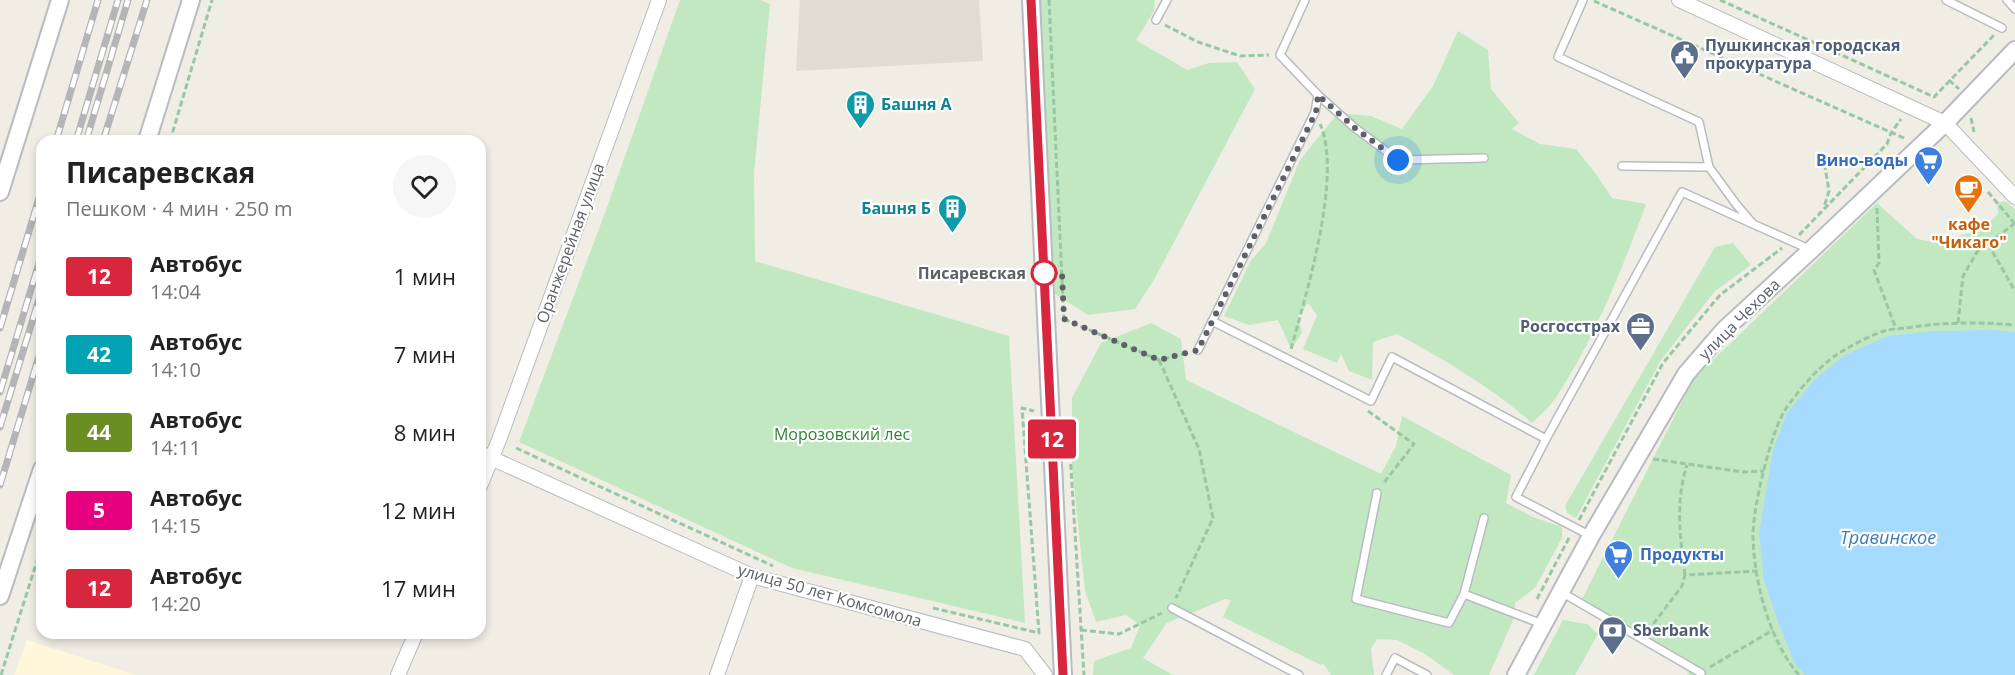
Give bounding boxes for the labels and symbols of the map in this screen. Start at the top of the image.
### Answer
place label: Пушкинская городская прокуратура [1705,34,1900,74]
public building icon: Пушкинская городская прокуратура [1668,38,1700,80]
building icon: Башня А [844,88,876,130]
place label: Башня А [881,93,953,115]
supermarket icon: Вино-воды [1913,144,1945,186]
your location [1383,145,1413,175]
place label: Вино-воды [1816,149,1908,171]
street label: Оранжерейная улица [531,160,609,326]
cafe icon: кафе "Чикаго" [1953,172,1985,214]
building icon: Башня Б [936,192,968,234]
place label: Башня Б [861,197,931,219]
place label: кафе "Чикаго" [1931,213,2007,253]
marker: Писаревская [1031,260,1057,286]
place label: Писаревская [918,262,1026,284]
street label: улица Чехова [1694,274,1784,364]
office icon: Росгосстрах [1625,310,1657,352]
place label: Росгосстрах [1520,315,1621,337]
line badge: 12 [1025,420,1079,458]
park label: Морозовский лес [774,423,910,445]
water label: Травинское [1840,525,1936,549]
supermarket icon: Продукты [1603,538,1635,580]
place label: Продукты [1640,543,1724,565]
street label: улица 50 лет Комсомола [735,558,925,632]
bank icon: Sberbank [1596,614,1628,656]
place label: Sberbank [1633,619,1709,641]

